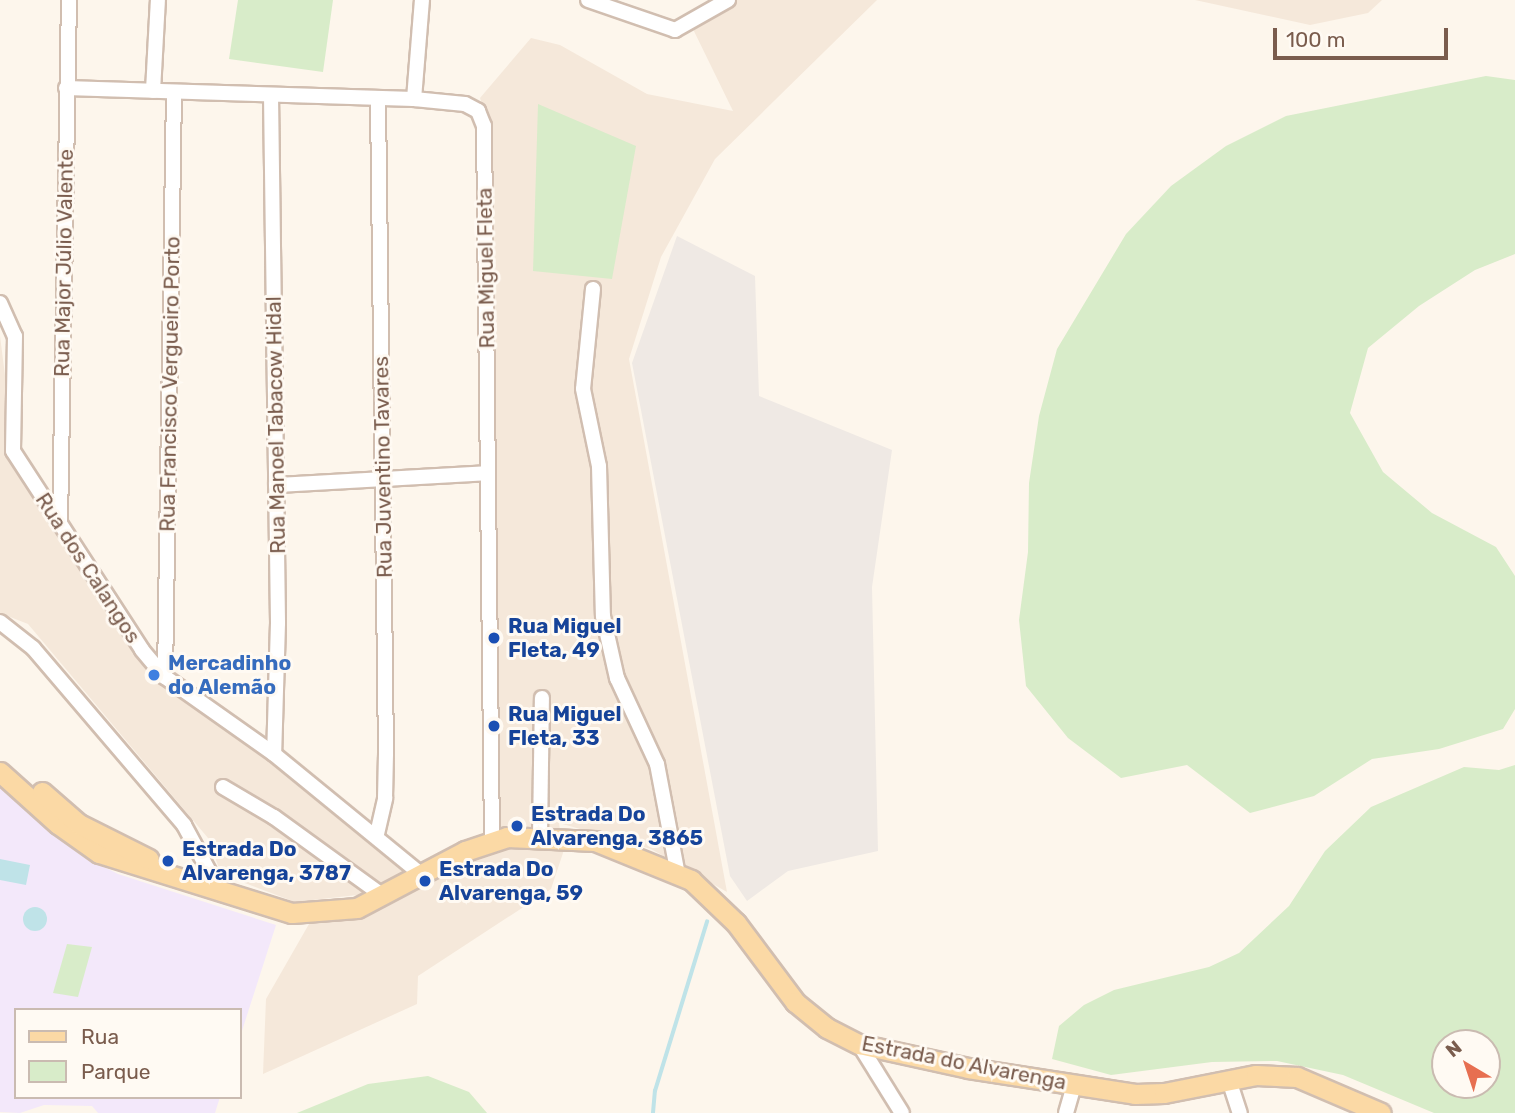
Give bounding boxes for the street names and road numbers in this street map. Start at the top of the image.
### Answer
street label: Rua Major Júlio Valente [49,148,79,378]
street label: Rua Miguel Fleta [472,187,500,349]
street label: Rua Francisco Vergueiro Porto [155,236,185,532]
street label: Rua Manoel Tabacow Hidal [261,295,291,555]
street label: Rua Juventino Tavares [368,356,398,578]
street label: Rua dos Calangos [30,488,146,648]
street label: Estrada do Alvarenga [859,1031,1069,1095]

